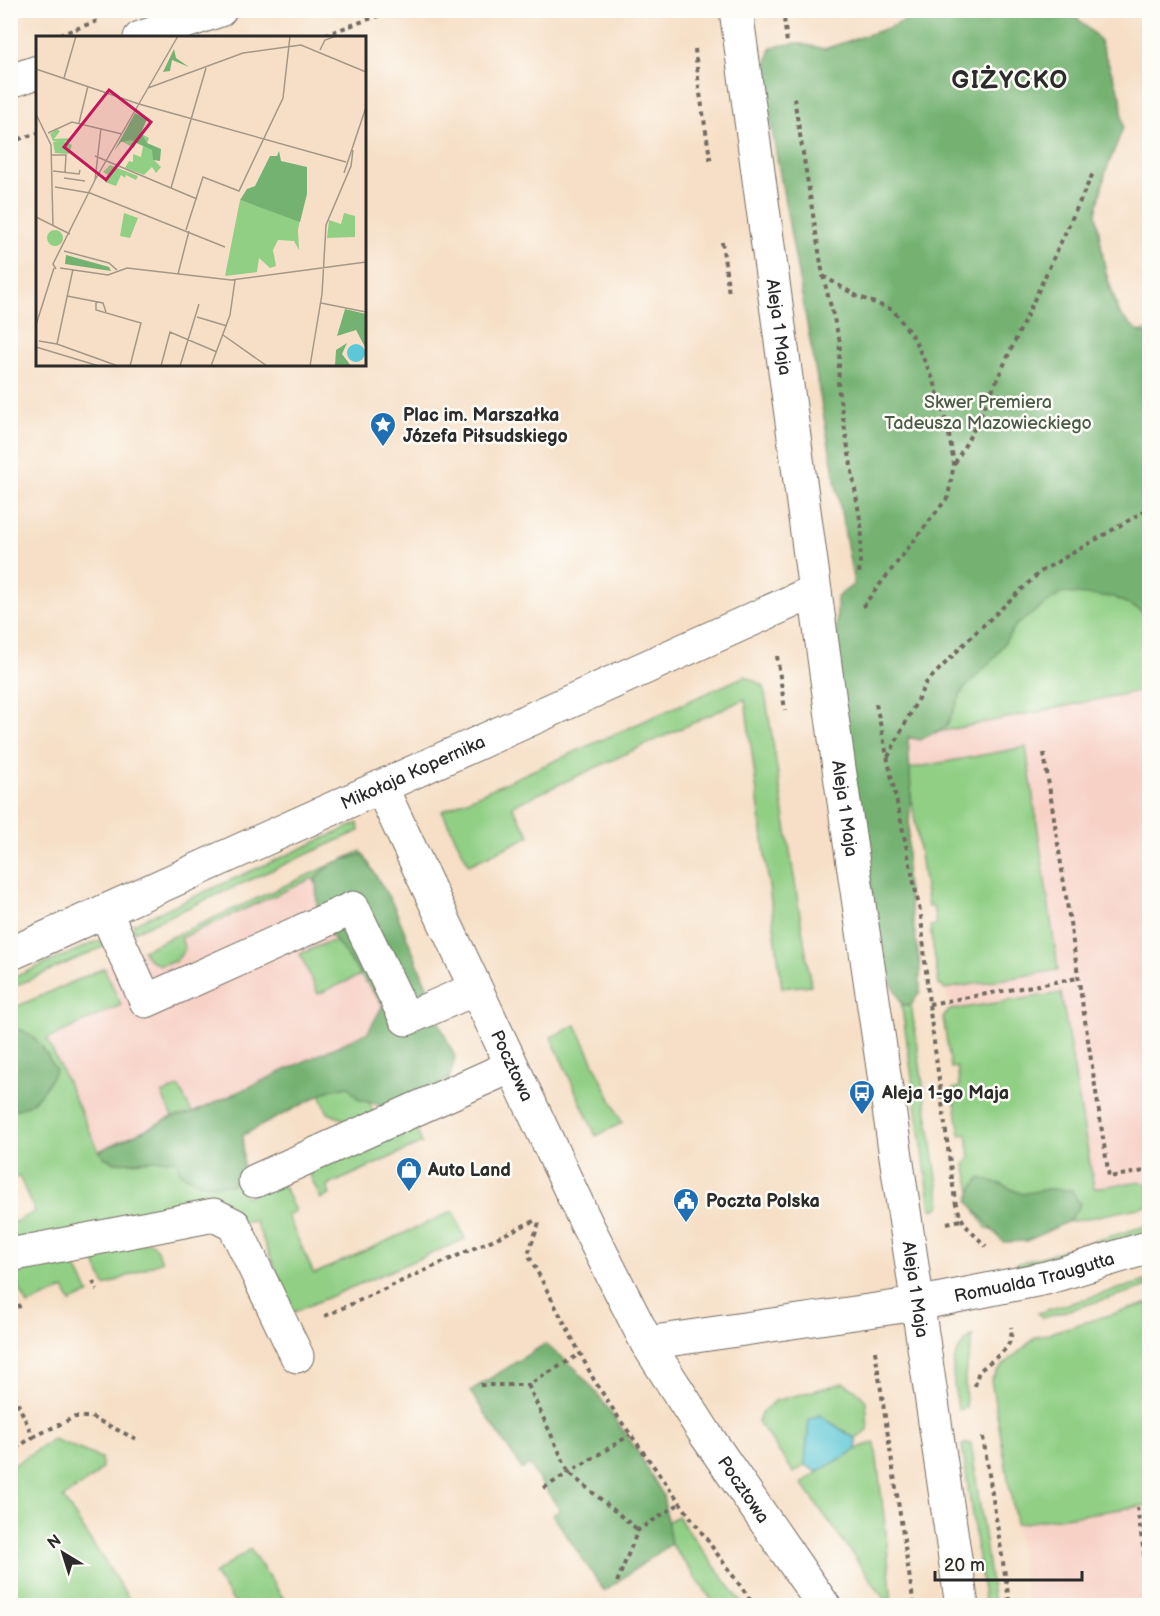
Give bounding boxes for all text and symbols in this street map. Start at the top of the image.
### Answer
inset map [36,36,366,366]
district label: GIŻYCKO [952,64,1068,95]
street label: Aleja 1 Maja [762,278,796,377]
park label: Skwer Premiera Tadeusza Mazowieckiego [884,392,1092,434]
place label: Plac im. Marszałka Józefa Piłsudskiego [403,405,568,447]
place icon: Plac im. Marszałka Józefa Piłsudskiego [368,410,398,448]
street label: Mikołaja Kopernika [338,731,489,814]
street label: Aleja 1 Maja [827,759,862,858]
street label: Pocztowa [486,1027,537,1105]
bus stop icon: Aleja 1-go Maja [847,1078,877,1116]
place label: Aleja 1-go Maja [881,1083,1009,1104]
shop icon: Auto Land [394,1155,424,1193]
place label: Auto Land [427,1160,511,1181]
public building icon: Poczta Polska [671,1186,701,1224]
place label: Poczta Polska [706,1191,820,1212]
street label: Aleja 1 Maja [898,1240,932,1339]
street label: Romualda Traugutta [952,1248,1117,1307]
street label: Pocztowa [713,1452,774,1527]
north arrow [33,1523,93,1583]
text: N [44,1531,65,1554]
scale bar [935,1544,1082,1582]
text: 20 m [944,1555,985,1576]

